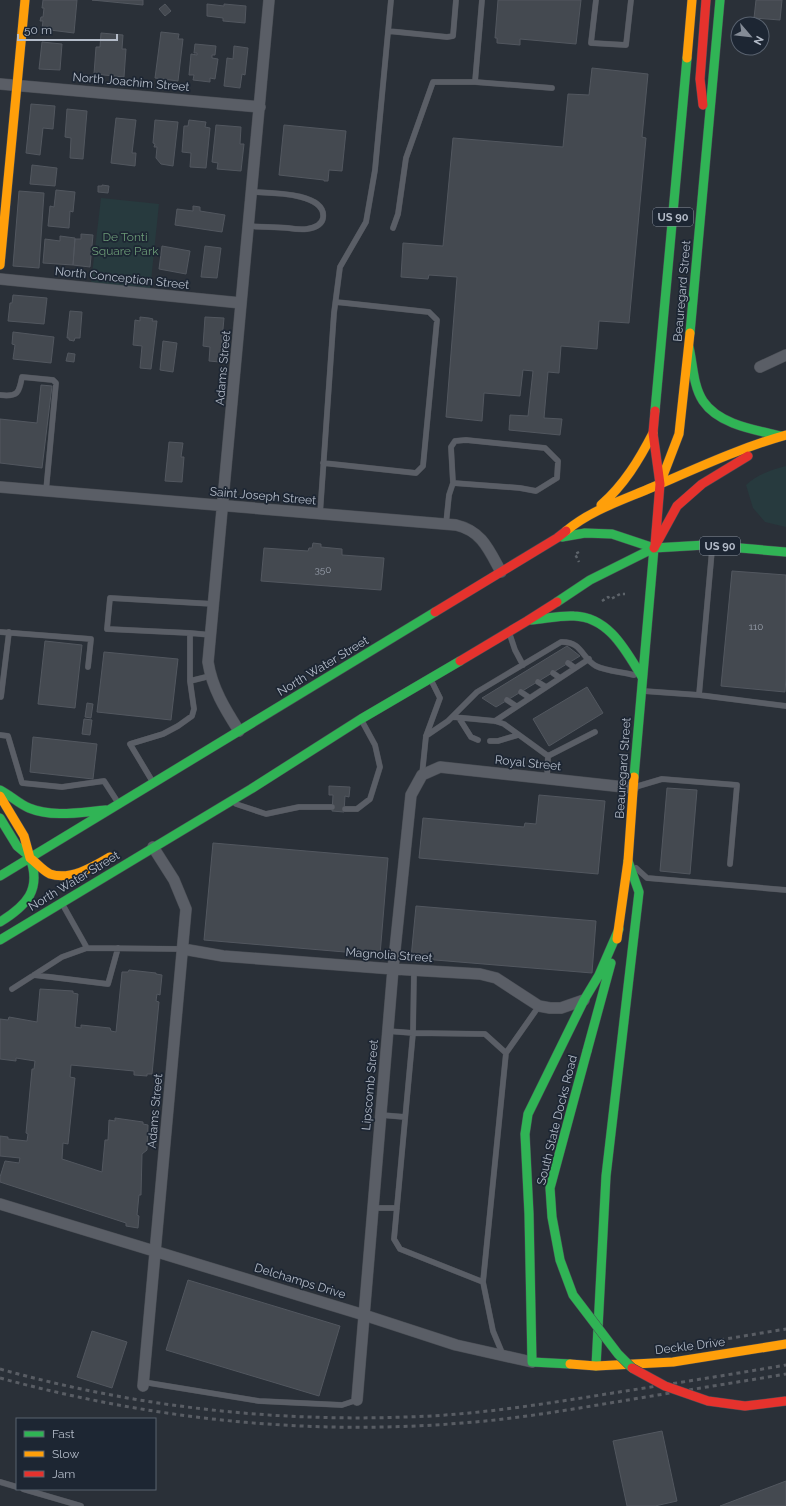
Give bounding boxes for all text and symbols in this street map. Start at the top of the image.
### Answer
scale bar [18,16,117,42]
north arrow [730,16,770,56]
text: 50 m [24,23,52,37]
text: N [751,34,766,47]
street label: North Joachim Street [72,70,190,94]
road number: US 90 [653,208,693,226]
park label: De Tonti Square Park [92,230,159,258]
street label: Beauregard Street [671,240,693,342]
street label: North Conception Street [54,264,190,292]
street label: Adams Street [213,330,233,406]
street label: Saint Joseph Street [209,484,317,508]
road number: US 90 [700,537,740,555]
house number: 350 [315,564,331,575]
house number: 110 [749,621,763,632]
street label: North Water Street [275,633,371,699]
street label: Beauregard Street [612,717,634,819]
street label: Royal Street [494,753,562,773]
street label: North Water Street [26,848,122,914]
street label: Magnolia Street [345,945,433,965]
street label: Lipscomb Street [359,1039,381,1131]
street label: South State Docks Road [534,1053,580,1187]
street label: Adams Street [145,1073,165,1149]
street label: Delchamps Drive [253,1260,347,1302]
street label: Deckle Drive [654,1335,726,1357]
legend [16,1418,156,1490]
text: Fast [52,1427,75,1441]
text: Slow [52,1447,79,1461]
text: Jam [52,1467,75,1481]

